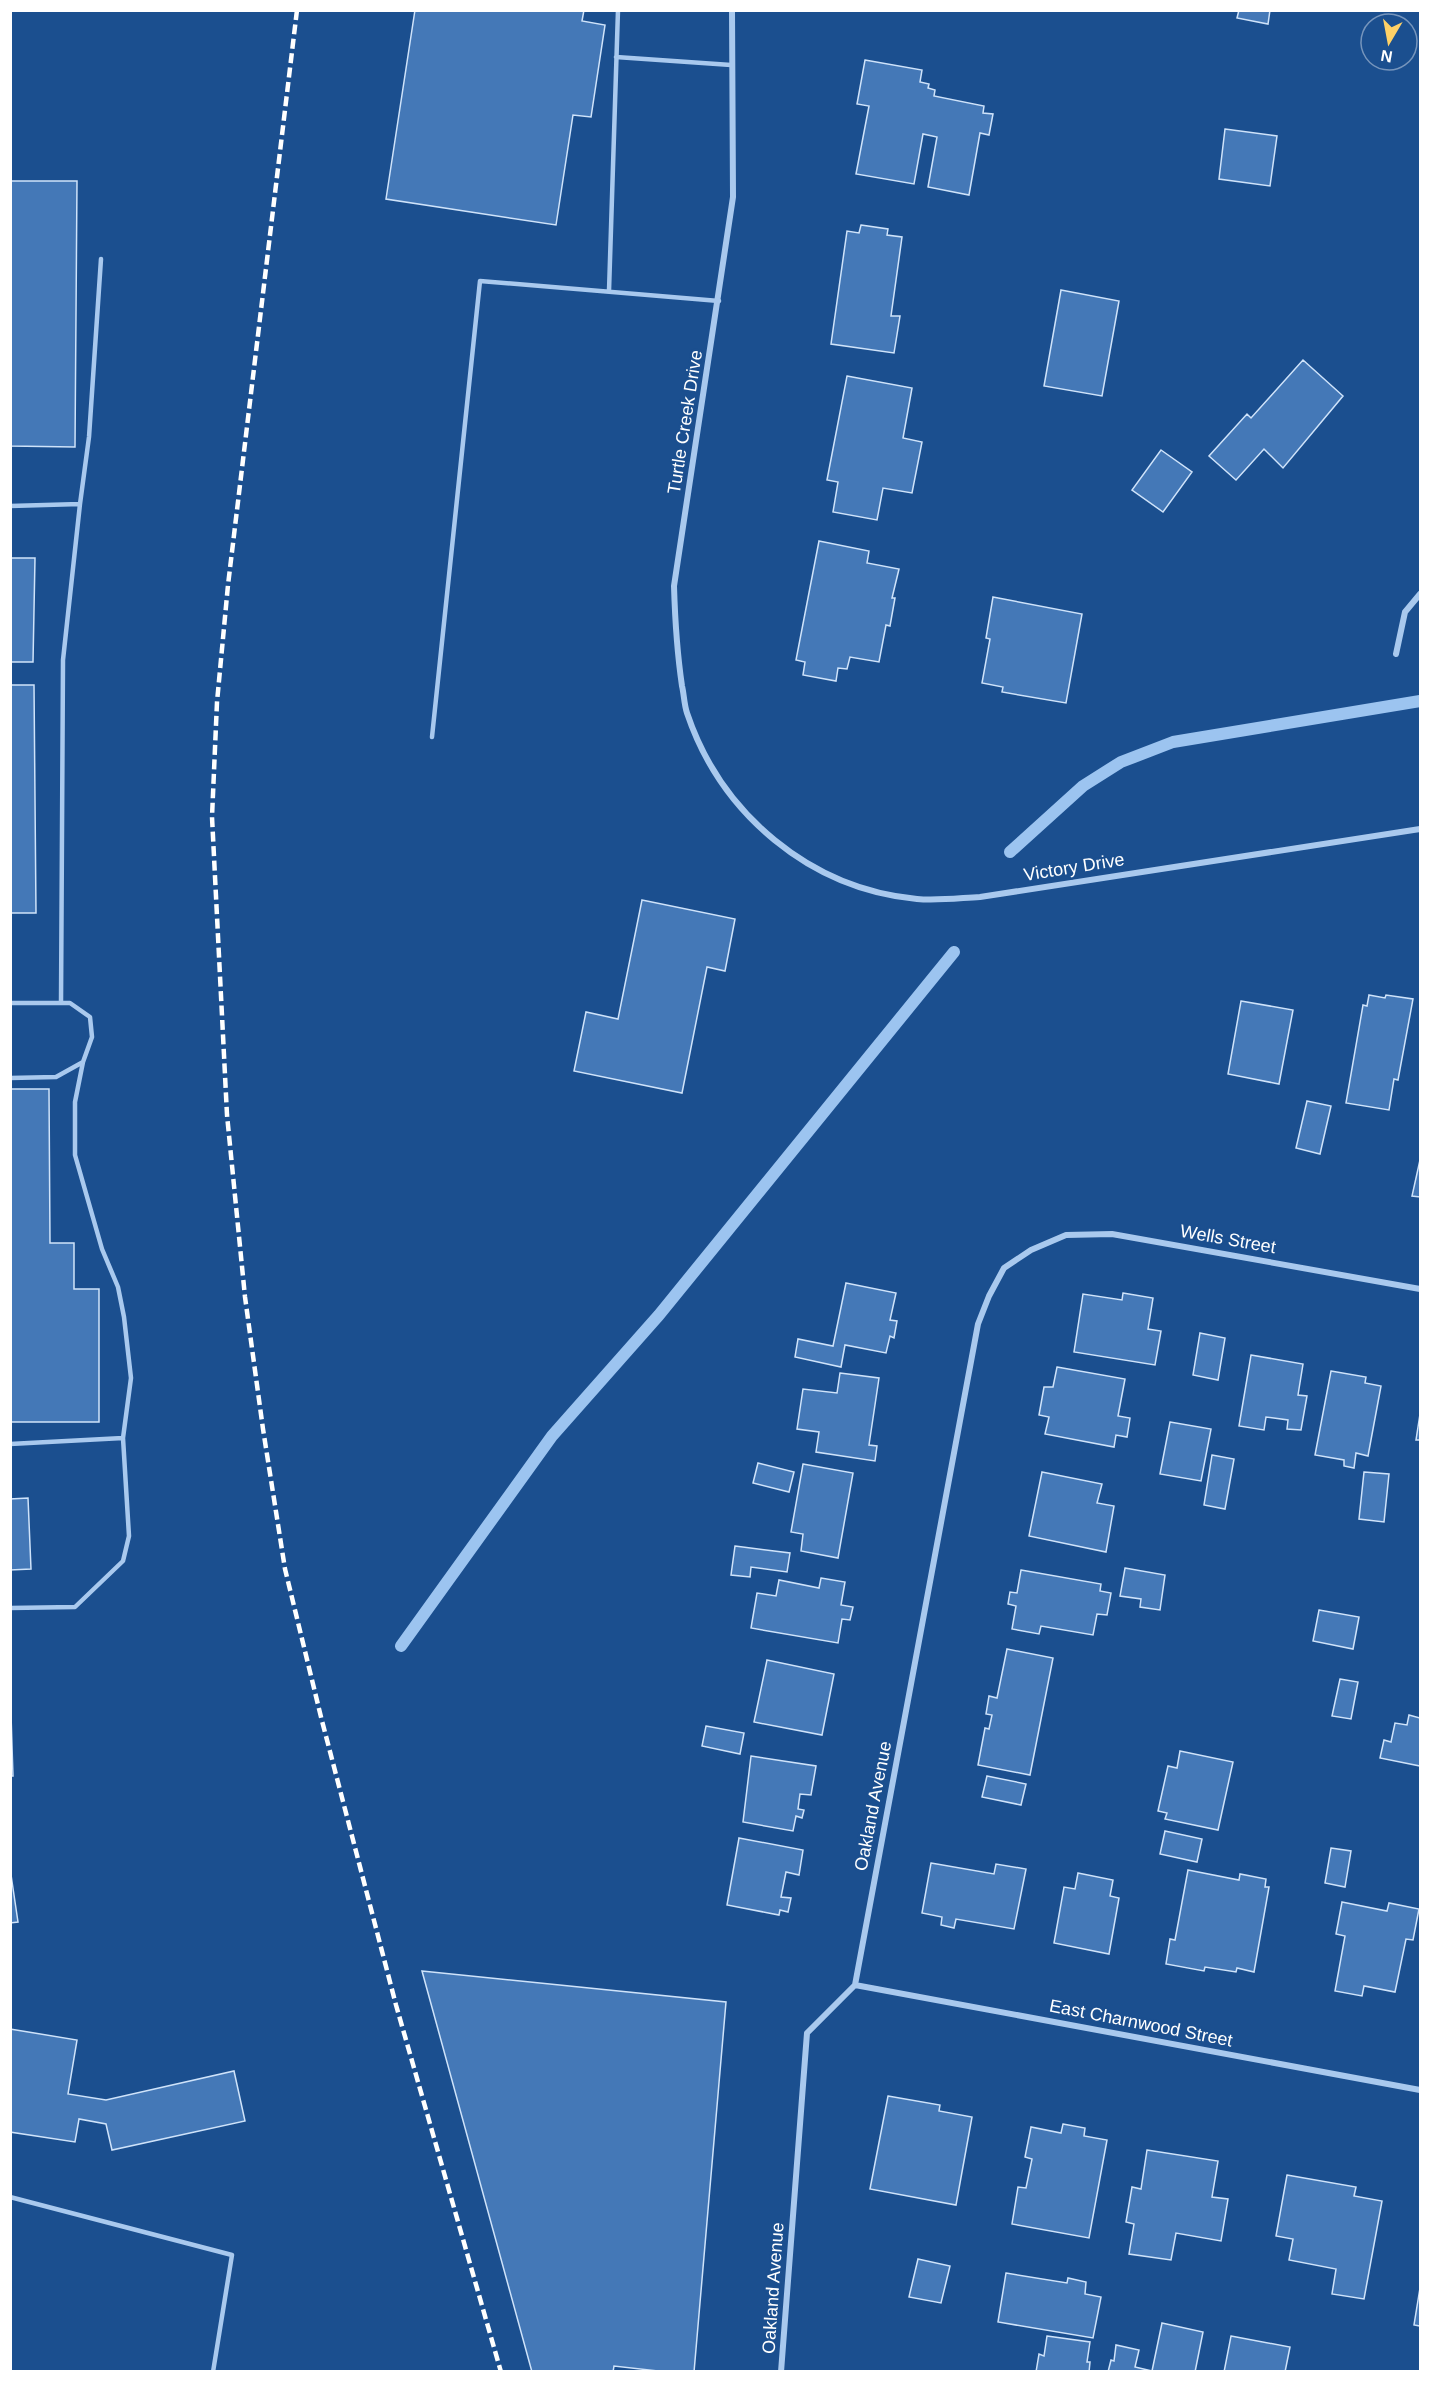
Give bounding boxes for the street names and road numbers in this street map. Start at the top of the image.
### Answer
street label: Turtle Creek Drive [664,349,706,495]
street label: Victory Drive [1022,849,1126,885]
street label: Wells Street [1179,1221,1277,1257]
street label: Oakland Avenue [851,1739,895,1873]
street label: East Charnwood Street [1048,1995,1234,2051]
street label: Oakland Avenue [758,2222,788,2354]

